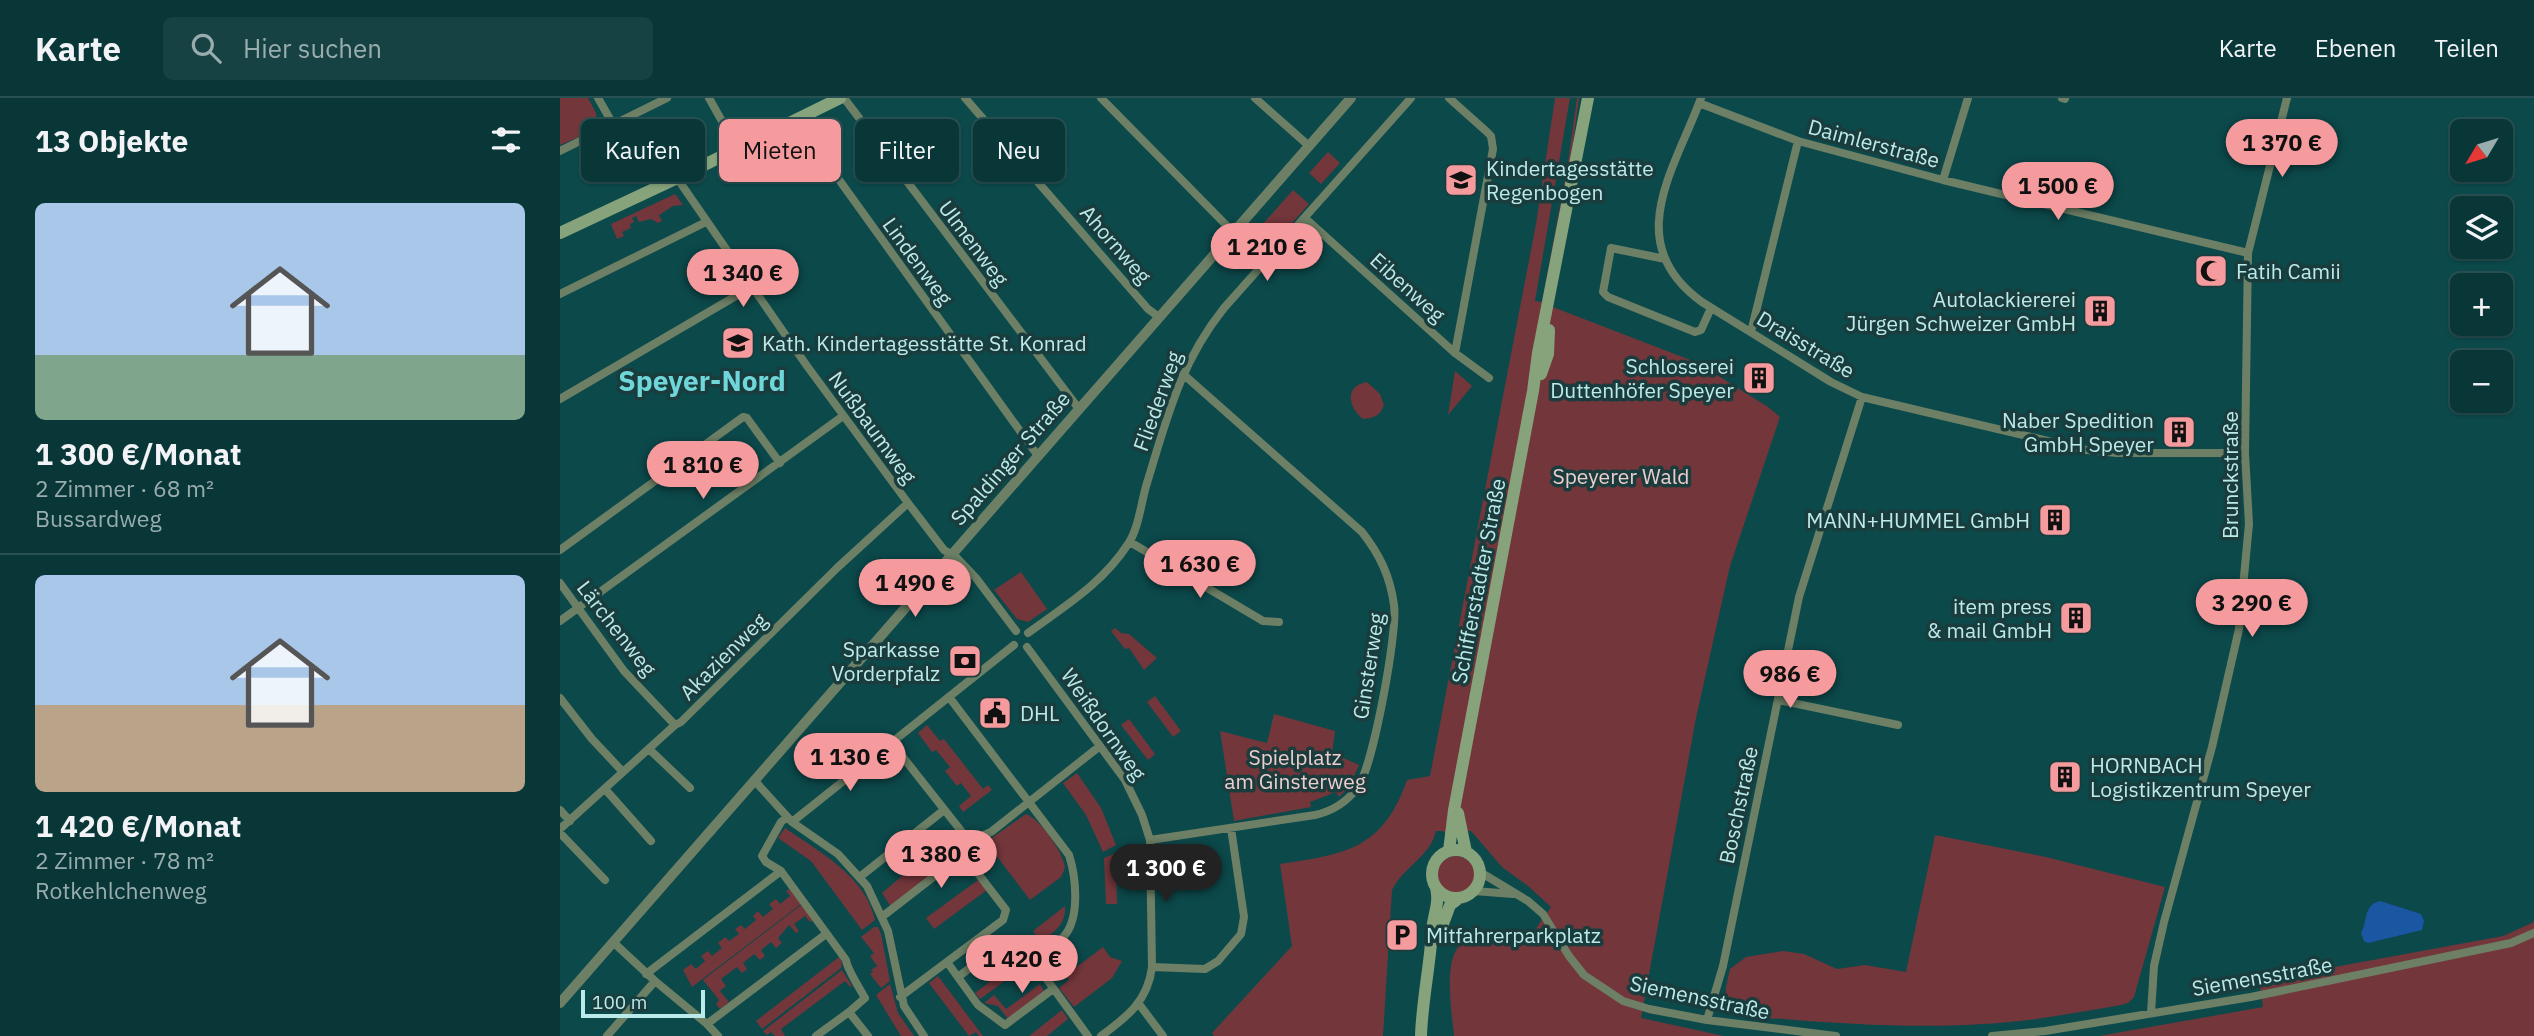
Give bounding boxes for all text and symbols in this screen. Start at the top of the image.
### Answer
search box [163,17,653,80]
text: Karte [35,27,121,70]
icon: search [187,29,225,67]
text: Hier suchen [243,31,382,65]
text: Karte [2219,32,2277,64]
text: Ebenen [2315,32,2396,64]
text: Teilen [2434,32,2499,64]
street label: Daimlerstraße [1805,112,1943,174]
chip: Kaufen [581,119,705,182]
chip: Mieten [719,119,841,182]
chip: Filter [855,119,959,182]
chip: Neu [973,119,1065,182]
north arrow [2450,119,2513,182]
map controls [2450,119,2513,413]
pin: 1 370 € [2217,120,2347,179]
text: 13 Objekte [35,121,188,160]
icon: filters [487,121,525,159]
text: 1 370 € [2242,127,2322,157]
place label: Kindertagesstätte Regenbogen [1486,154,1654,206]
school or university icon: Kindertagesstätte Regenbogen [1442,161,1480,199]
pin: 1 500 € [1993,162,2123,222]
text: 1 500 € [2018,170,2098,200]
street label: Ulmenweg [933,195,1015,291]
button: layers [2450,196,2513,259]
street label: Ahornweg [1074,199,1158,289]
street label: Lindenweg [877,212,959,310]
pin: 1 210 € [1202,223,1332,283]
text: 1 210 € [1227,231,1307,261]
street label: Eibenweg [1365,246,1451,328]
icon: home [217,248,343,374]
pin: 1 340 € [678,250,808,309]
mosque icon: Fatih Camii [2192,252,2230,290]
text: 1 340 € [703,257,783,287]
place label: Fatih Camii [2236,257,2341,285]
button: + [2450,273,2513,336]
place label: Autolackiererei Jürgen Schweizer GmbH [1846,285,2076,337]
building icon: Autolackiererei Jürgen Schweizer GmbH [2081,292,2119,330]
street label: Draisstraße [1752,304,1860,384]
school or university icon: Kath. Kindertagesstätte St. Konrad [719,324,757,362]
place label: Kath. Kindertagesstätte St. Konrad [762,329,1087,357]
street label: Fliederweg [1126,347,1188,455]
button: − [2450,350,2513,413]
place label: Schlosserei Duttenhöfer Speyer [1550,352,1734,404]
building icon: Schlosserei Duttenhöfer Speyer [1740,359,1778,397]
district label: Speyer-Nord [618,362,786,399]
street label: Nußbaumweg [823,365,923,489]
street label: Spaldinger Straße [944,385,1076,531]
place label: Naber Spedition GmbH Speyer [2002,406,2154,458]
street label: Brunckstraße [2216,411,2244,539]
building icon: Naber Spedition GmbH Speyer [2160,413,2198,451]
text: 1 300 €/Monat [35,434,242,473]
pin: 1 810 € [638,442,768,501]
text: 1 810 € [663,449,743,479]
park label: Speyerer Wald [1552,462,1690,490]
text: 2 Zimmer · 68 m² [35,473,214,503]
street label: Schifferstadter Straße [1444,476,1512,686]
building icon: MANN+HUMMEL GmbH [2036,501,2074,539]
text: Bussardweg [35,503,162,533]
place label: MANN+HUMMEL GmbH [1806,506,2030,534]
pin: 1 630 € [1135,540,1265,600]
text: 1 630 € [1160,548,1240,578]
pin: 1 490 € [850,560,980,619]
text: 1 490 € [875,567,955,597]
street label: Lärchenweg [571,575,663,681]
pin: 3 290 € [2187,580,2317,639]
text: 3 290 € [2212,587,2292,617]
place label: item press & mail GmbH [1927,592,2052,644]
building icon: item press & mail GmbH [2057,599,2095,637]
street label: Akazienweg [673,606,773,706]
street label: Ginsterweg [1346,611,1390,721]
icon: home [217,620,343,746]
place label: Sparkasse Vorderpfalz [832,635,940,687]
bank icon: Sparkasse Vorderpfalz [946,642,984,680]
pin: 986 € [1741,650,1839,710]
text: 986 € [1759,658,1821,688]
street label: Weißdornweg [1055,662,1153,786]
public building icon: DHL [976,694,1014,732]
place label: DHL [1020,699,1059,727]
pin: 1 130 € [785,734,915,793]
text: 1 130 € [810,741,890,771]
park label: Spielplatz am Ginsterweg [1224,743,1366,795]
street label: Boschstraße [1712,744,1764,866]
place label: HORNBACH Logistikzentrum Speyer [2090,751,2311,803]
building icon: HORNBACH Logistikzentrum Speyer [2046,758,2084,796]
text: 1 420 €/Monat [35,806,242,845]
pin: 1 380 € [876,830,1006,890]
text: 1 380 € [901,838,981,868]
pin: 1 300 € [1101,844,1231,904]
text: 2 Zimmer · 78 m² [35,845,214,875]
text: 1 300 € [1126,852,1206,882]
text: Rotkehlchenweg [35,875,207,905]
parking icon: Mitfahrerparkplatz [1383,916,1421,954]
place label: Mitfahrerparkplatz [1426,921,1601,949]
pin: 1 420 € [957,936,1087,995]
text: 1 420 € [982,943,1062,973]
street label: Siemensstraße [2190,950,2334,1002]
street label: Siemensstraße [1628,969,1772,1025]
scale bar [581,987,705,1019]
text: 100 m [592,990,647,1014]

